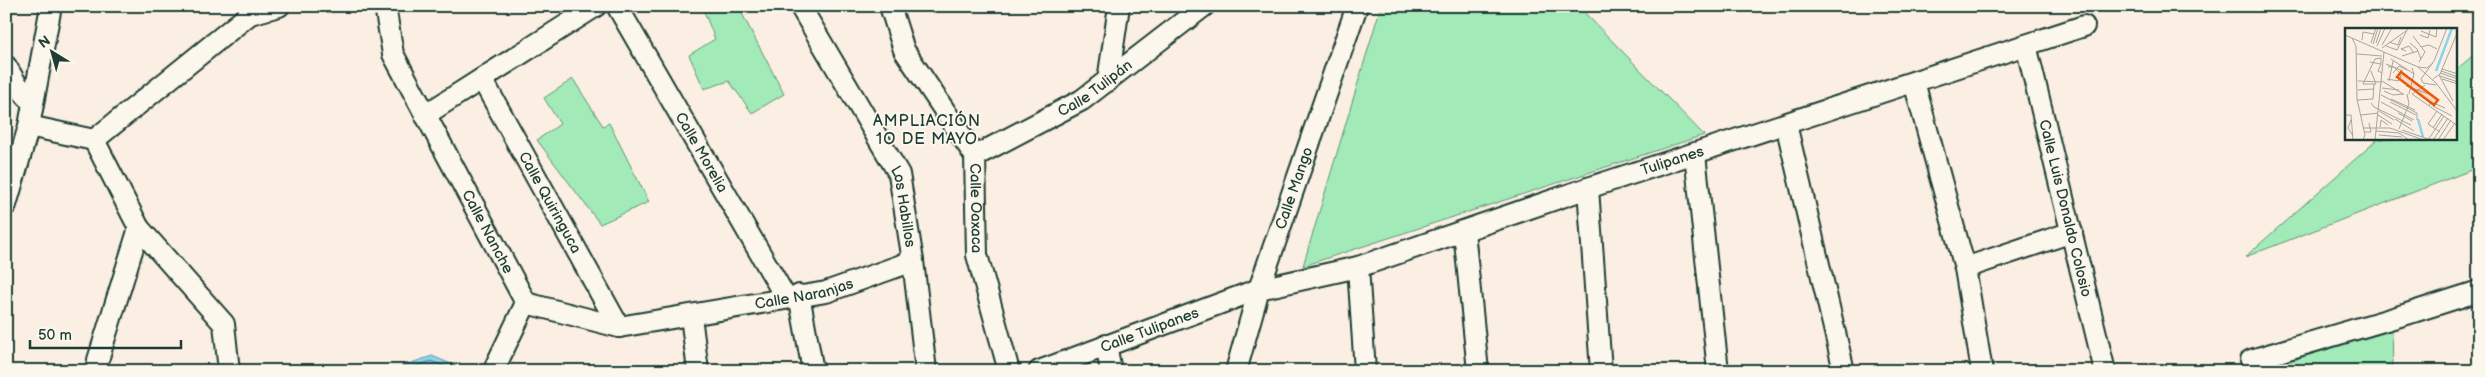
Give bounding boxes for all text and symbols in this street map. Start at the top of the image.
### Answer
north arrow [28,28,78,78]
inset map [2345,28,2458,140]
text: N [35,32,54,52]
street label: Calle Tulipán [1054,55,1136,121]
street label: Calle Morelia [671,109,732,196]
district label: AMPLIACIÓN 1O DE MAYO [873,110,981,149]
street label: Calle Luis Donaldo Colosio [2035,118,2096,299]
street label: Tulipanes [1638,141,1707,180]
street label: Calle Mango [1271,144,1317,232]
street label: Calle Quiringuca [514,148,586,257]
street label: Los Habillos [887,162,920,249]
street label: Calle Oaxaca [966,163,986,253]
street label: Calle Nanche [458,186,518,277]
street label: Calle Naranjas [753,273,856,313]
street label: Calle Tulipanes [1098,303,1202,357]
scale bar [30,317,181,349]
text: 50 m [38,326,72,345]

